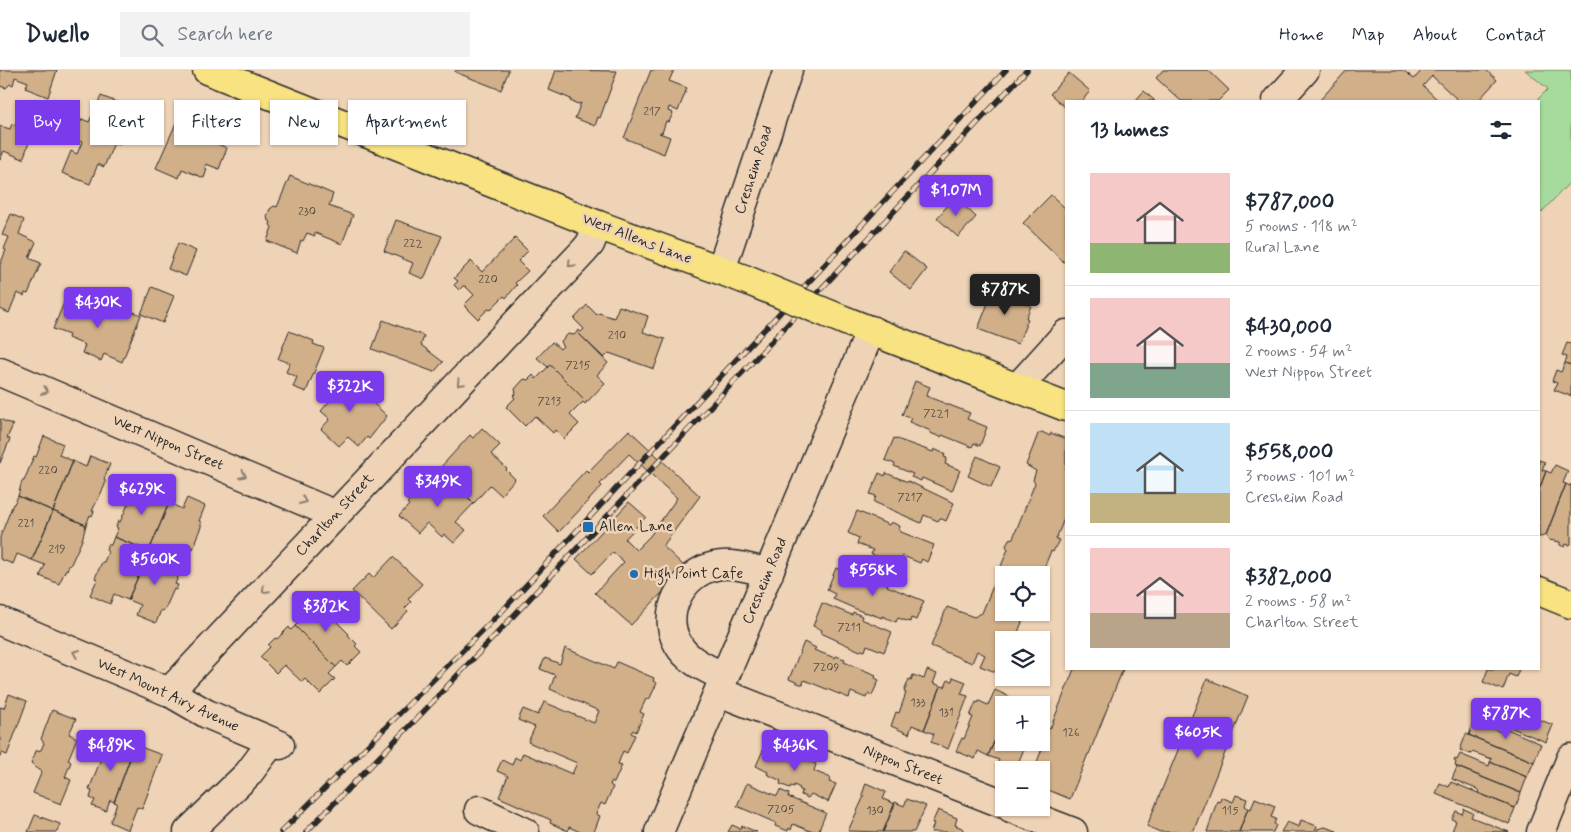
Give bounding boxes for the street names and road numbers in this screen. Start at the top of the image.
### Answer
street label: Cresheim Road [730,123,778,217]
street label: West Allens Lane [579,209,695,269]
street label: West Nippon Street [109,411,227,476]
street label: Charlton Street [291,469,379,561]
street label: Cresheim Road [738,535,792,627]
street label: West Mount Airy Avenue [94,653,242,737]
street label: Nippon Street [860,740,946,790]

